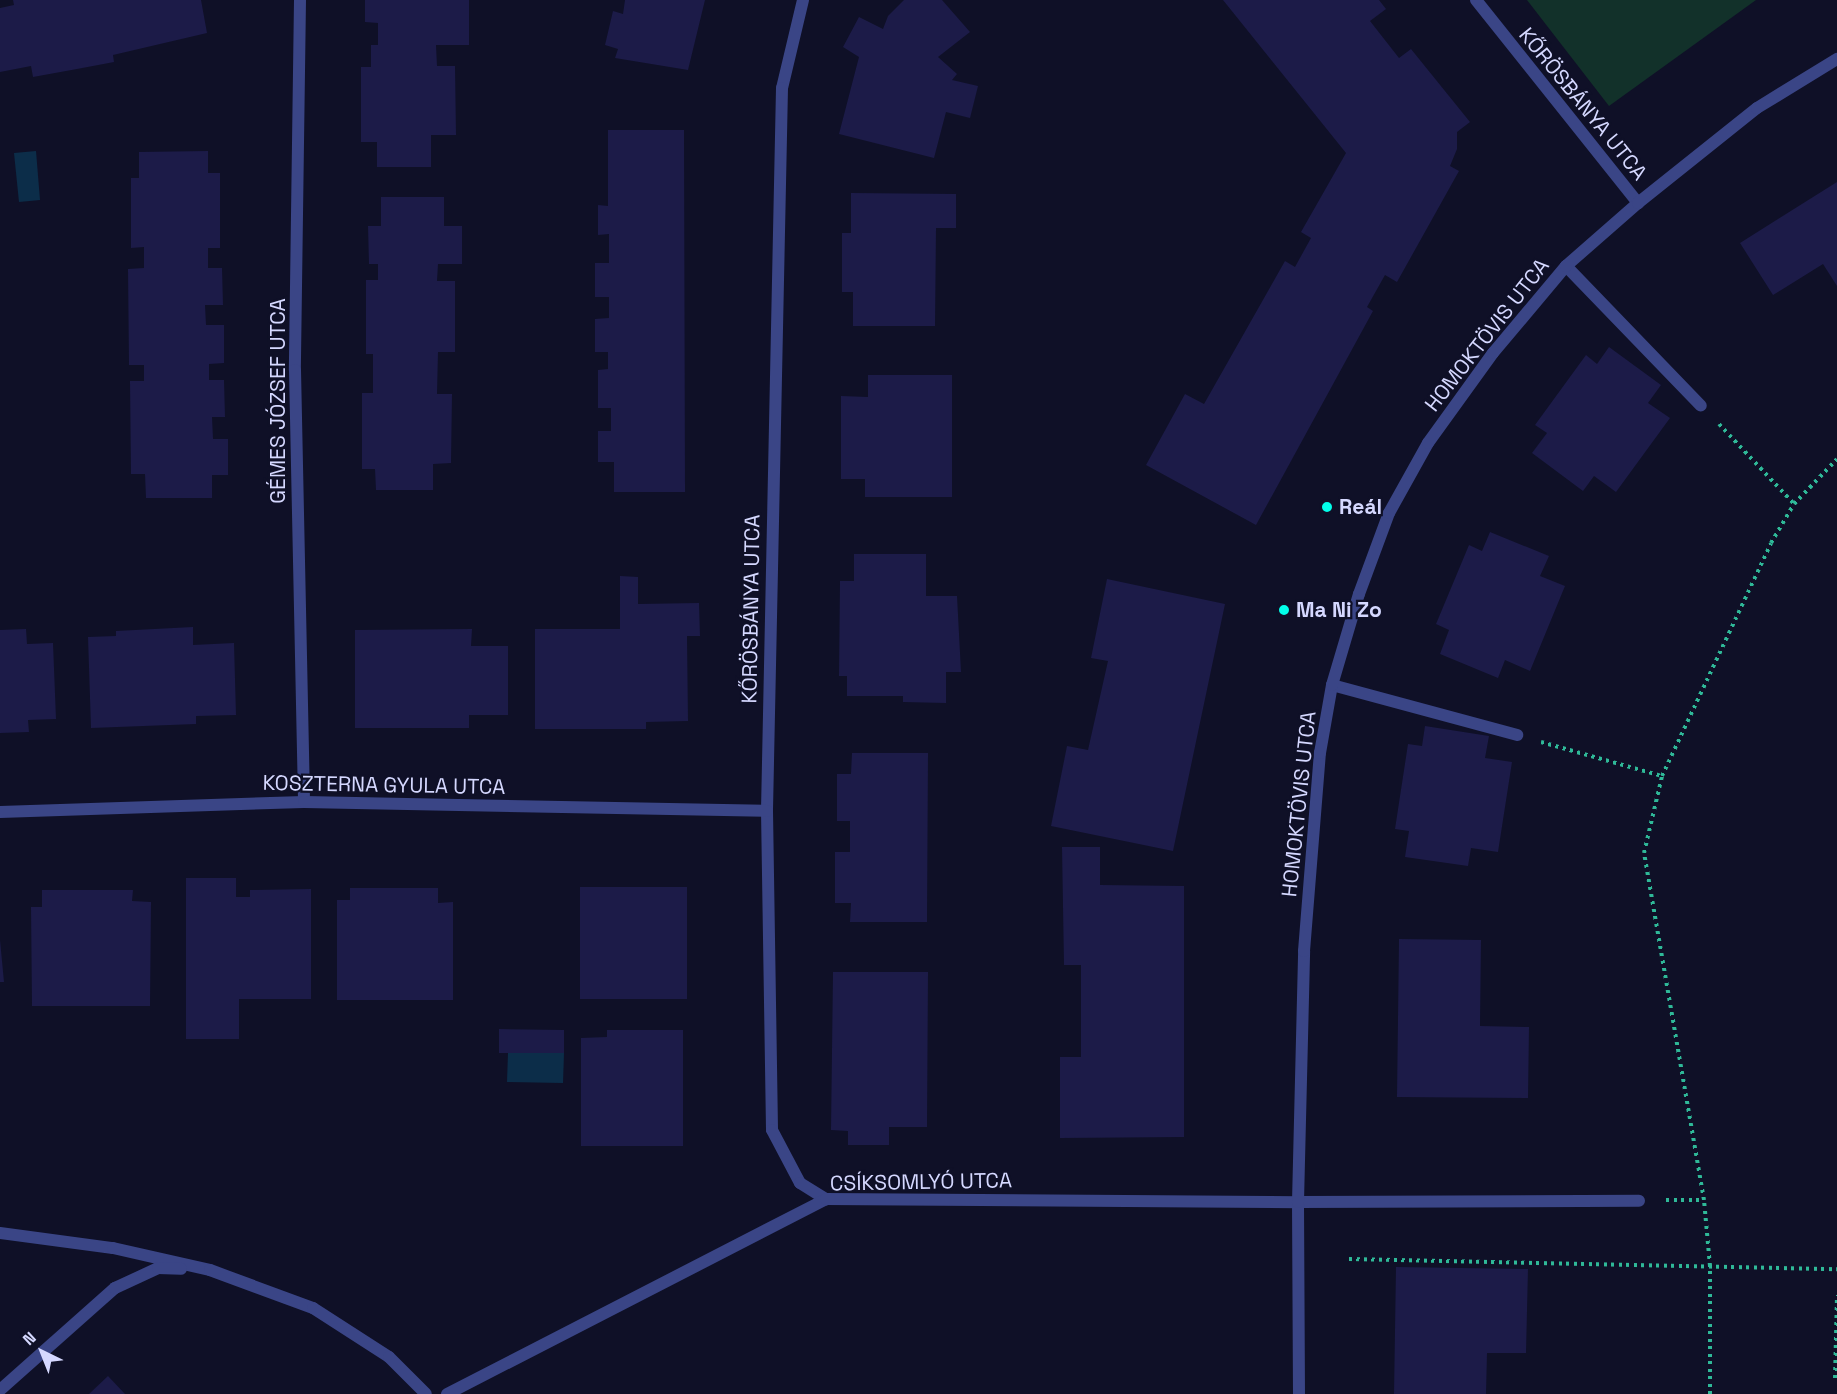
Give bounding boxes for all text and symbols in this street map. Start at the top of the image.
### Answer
street label: KŐRÖSBÁNYA UTCA [1514,22,1652,186]
street label: HOMOKTÖVIS UTCA [1420,254,1554,416]
street label: GÉMES JÓZSEF UTCA [265,298,291,504]
place label: Reál [1339,494,1382,520]
marker: Reál [1320,500,1334,514]
street label: KŐRÖSBÁNYA UTCA [737,514,765,704]
place label: Ma Ni Zo [1296,597,1382,623]
marker: Ma Ni Zo [1277,603,1291,617]
street label: HOMOKTÖVIS UTCA [1277,710,1321,898]
street label: KOSZTERNA GYULA UTCA [262,770,506,800]
street label: CSÍKSOMLYÓ UTCA [830,1168,1012,1196]
north arrow [12,1322,72,1382]
text: N [18,1327,40,1350]

